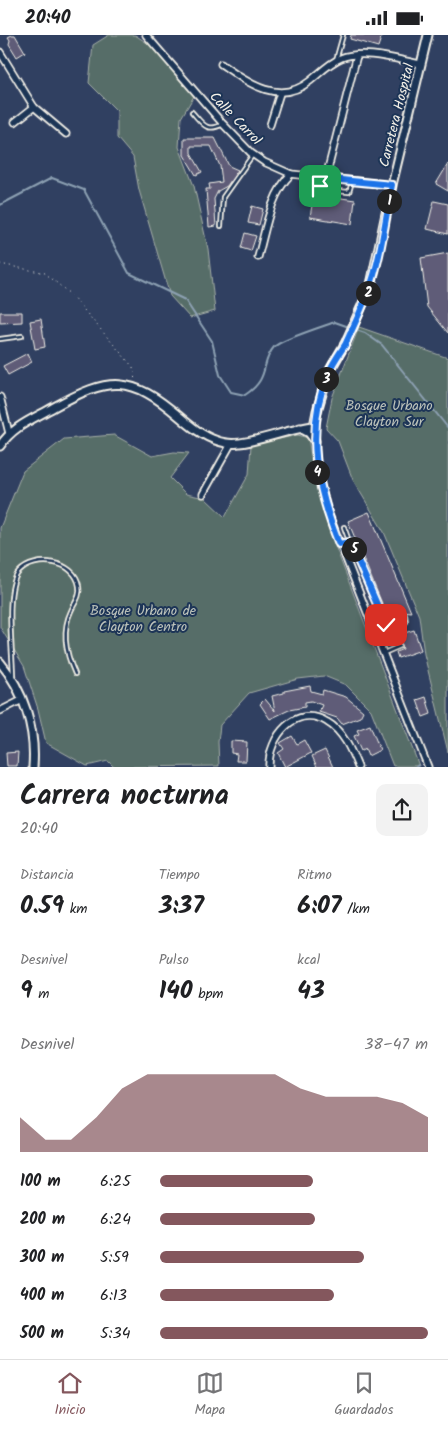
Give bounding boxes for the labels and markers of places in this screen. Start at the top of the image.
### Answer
pin [299,165,341,207]
pin: 1 [376,189,402,213]
pin: 2 [356,281,380,305]
pin: 3 [314,367,338,391]
pin: 4 [304,459,330,485]
pin: 5 [342,537,366,561]
pin [365,604,407,646]

